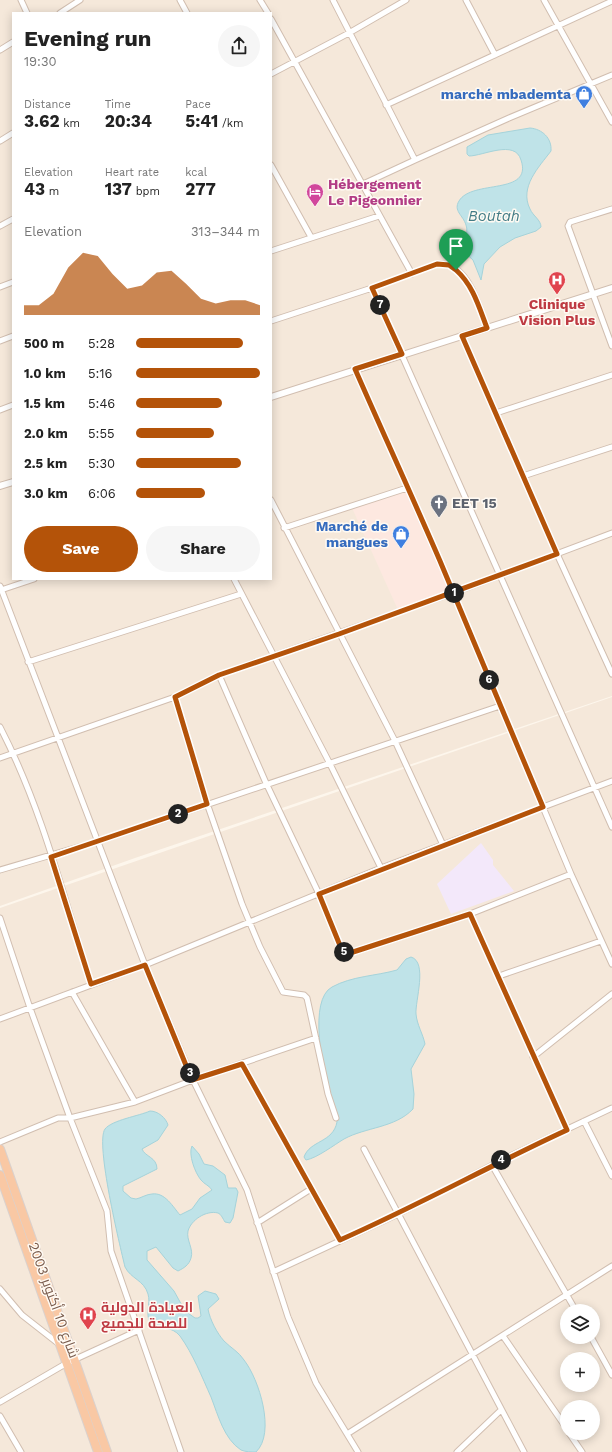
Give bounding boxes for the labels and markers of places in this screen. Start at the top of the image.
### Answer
shop icon: marché mbademta [574,84,594,109]
place label: marché mbademta [441,86,572,102]
place label: Hébergement Le Pigeonnier [328,176,422,208]
hotel icon: Hébergement Le Pigeonnier [305,182,325,207]
pin [439,229,473,270]
hospital icon: Clinique Vision Plus [547,270,567,295]
pin: 7 [370,295,390,315]
place label: Clinique Vision Plus [519,296,596,328]
church icon: EET 15 [429,493,449,518]
place label: EET 15 [452,495,497,511]
place label: Marché de mangues [316,518,389,550]
shop icon: Marché de mangues [391,524,411,549]
pin: 1 [444,583,464,603]
pin: 6 [479,670,499,690]
pin: 2 [168,804,188,824]
pin: 5 [334,942,354,962]
pin: 3 [180,1063,200,1083]
pin: 4 [491,1150,511,1170]
place label: العيادة الدولية للصحة للجميع [101,1299,193,1333]
hospital icon: العيادة الدولية للصحة للجميع [78,1305,98,1330]

